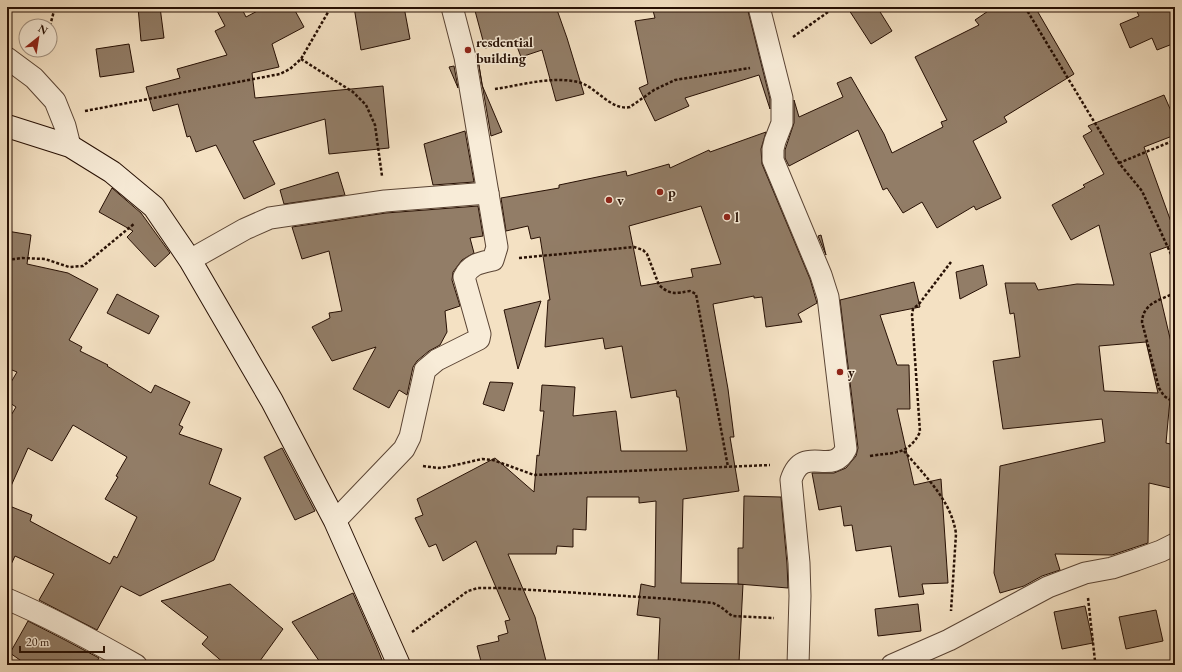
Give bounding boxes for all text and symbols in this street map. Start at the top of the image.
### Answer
north arrow [18,18,58,58]
text: N [36,21,50,38]
place label: resdential building [476,33,533,67]
marker: resdential building [463,45,473,55]
place label: p [668,183,676,201]
marker: p [655,187,665,197]
place label: v [617,191,624,209]
marker: v [604,195,614,205]
place label: l [735,208,739,226]
marker: l [722,212,732,222]
place label: y [848,363,855,381]
marker: y [835,367,845,377]
scale bar [20,628,104,654]
text: 20 m [26,634,50,650]

